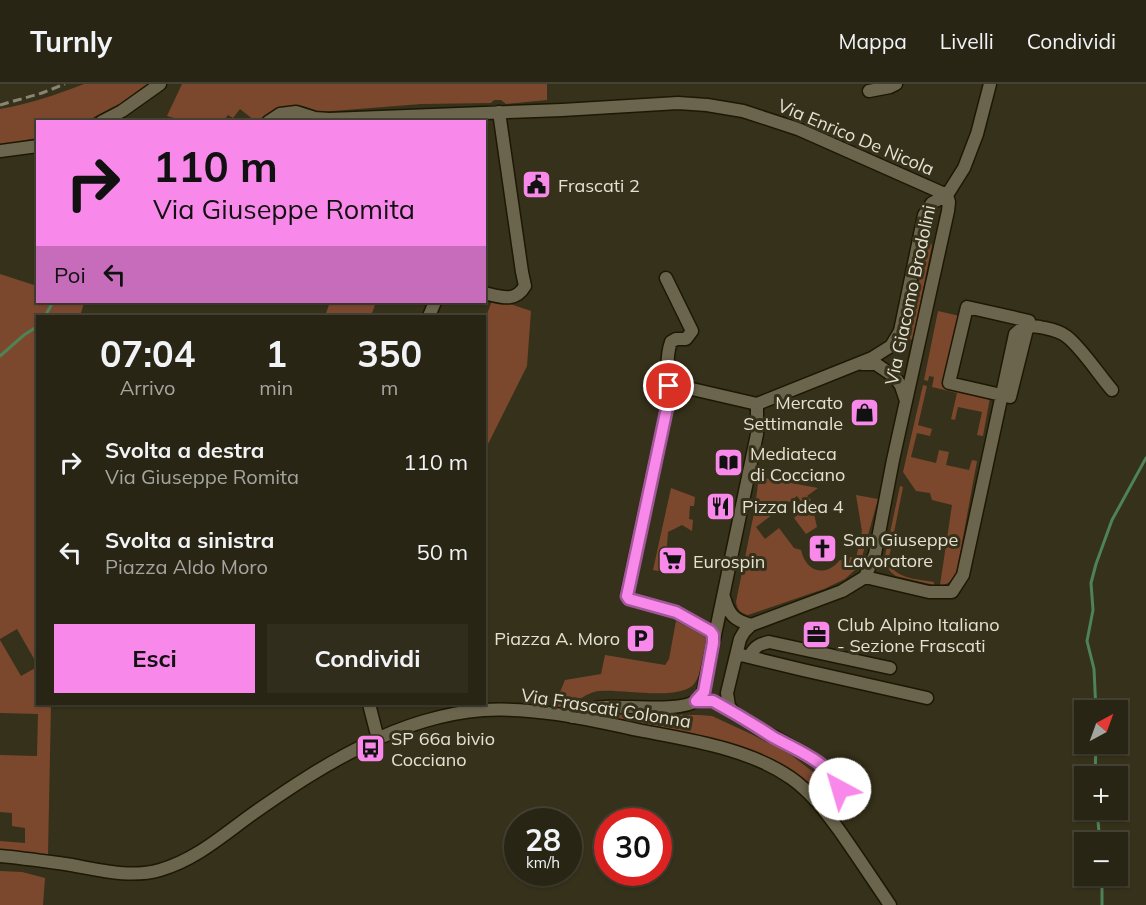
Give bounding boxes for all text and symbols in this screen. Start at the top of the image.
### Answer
text: Turnly [30,24,112,59]
text: Mappa [838,28,907,54]
text: Livelli [940,28,994,54]
text: Condividi [1027,28,1116,54]
street label: Via Enrico De Nicola [774,94,938,180]
text: 110 m [153,140,278,193]
icon: right [54,144,132,222]
public building icon: Frascati 2 [521,169,553,201]
place label: Frascati 2 [558,174,640,197]
text: Via Giuseppe Romita [153,192,415,226]
street label: Via Giacomo Brodolini [880,203,940,387]
icon: left [98,258,131,291]
text: Poi [54,261,86,289]
text: 07:04 [100,331,195,376]
text: 1 [265,331,287,376]
text: 350 [357,331,422,376]
pin [643,360,694,411]
icon: arrive [652,369,685,402]
text: Arrivo [120,375,176,400]
text: min [259,375,293,400]
text: m [381,375,398,400]
place label: Mercato Settimanale [743,391,843,435]
shop icon: Mercato Settimanale [848,396,880,428]
text: Svolta a destra [105,436,264,464]
place label: Mediateca di Cocciano [750,442,845,486]
icon: right [54,446,87,479]
library icon: Mediateca di Cocciano [713,447,745,479]
text: 110 m [403,448,468,476]
text: Via Giuseppe Romita [105,464,299,489]
restaurant icon: Pizza Idea 4 [705,490,737,522]
place label: Pizza Idea 4 [742,495,844,518]
text: Svolta a sinistra [105,526,274,554]
place label: San Giuseppe Lavoratore [843,528,958,572]
church icon: San Giuseppe Lavoratore [806,533,838,565]
icon: left [54,536,87,569]
text: 50 m [417,538,468,566]
supermarket icon: Eurospin [656,545,688,577]
place label: Eurospin [693,550,765,573]
text: Piazza Aldo Moro [105,554,268,579]
place label: Club Alpino Italiano - Sezione Frascati [837,613,1000,657]
office icon: Club Alpino Italiano - Sezione Frascati [800,618,832,650]
parking icon: Piazza A. Moro [625,622,657,654]
button: Esci [54,624,255,693]
button: Condividi [267,624,468,693]
place label: Piazza A. Moro [494,627,620,650]
street label: Via Frascati Colonna [519,683,693,733]
north arrow [1074,700,1128,754]
map controls [1074,700,1128,886]
place label: SP 66a bivio Cocciano [391,727,495,771]
bus stop icon: SP 66a bivio Cocciano [354,732,386,764]
position arrow [808,757,872,821]
button: + [1074,766,1128,820]
speed limit sign: 30 [594,808,672,886]
text: 28 [525,821,561,859]
button: − [1074,832,1128,886]
text: km/h [526,853,560,872]

